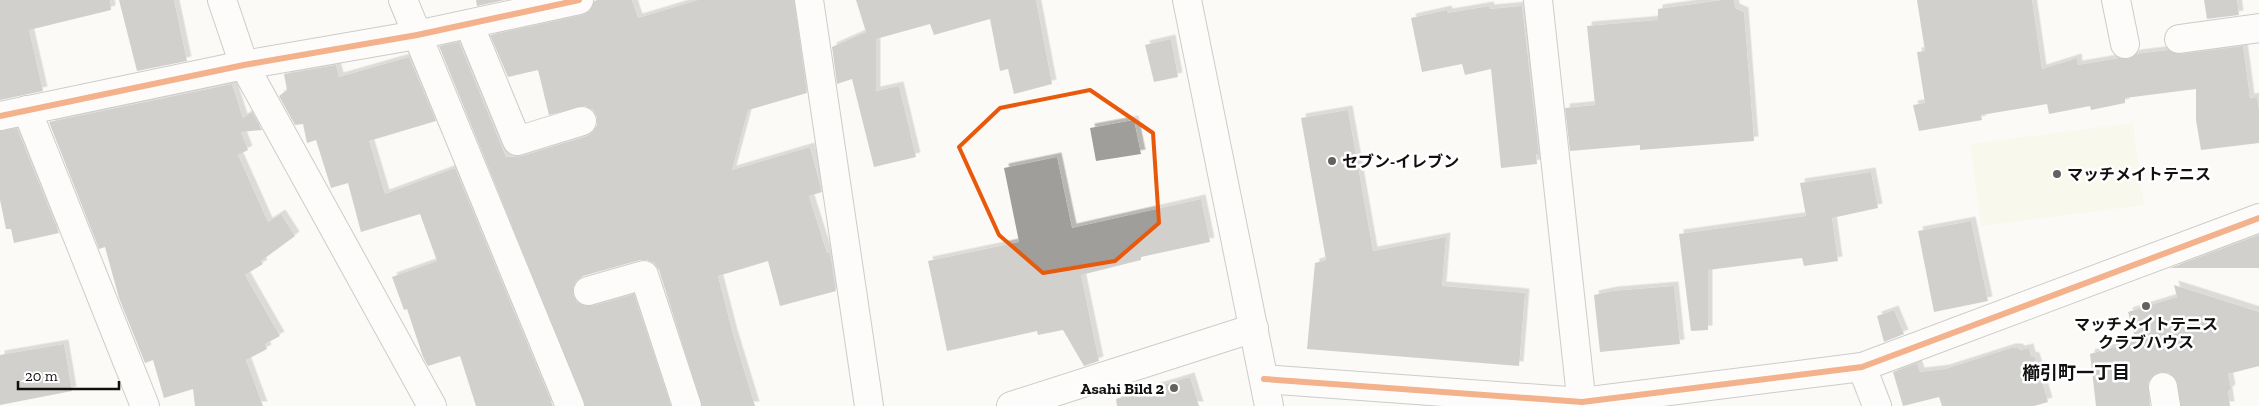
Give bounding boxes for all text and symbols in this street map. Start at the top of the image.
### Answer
place label: セブン-イレブン [1342,152,1459,171]
marker: セブン-イレブン [1326,155,1338,167]
place label: マッチメイトテニス [2067,165,2211,184]
marker: マッチメイトテニス [2051,168,2063,180]
marker: マッチメイトテニス クラブハウス [2140,300,2152,312]
place label: マッチメイトテニス クラブハウス [2074,315,2218,352]
scale bar [18,358,119,390]
district label: 櫛引町一丁目 [2022,362,2130,384]
text: 20 m [25,367,58,385]
place label: Asahi Bild 2 [1080,379,1164,398]
marker: Asahi Bild 2 [1168,382,1180,394]

